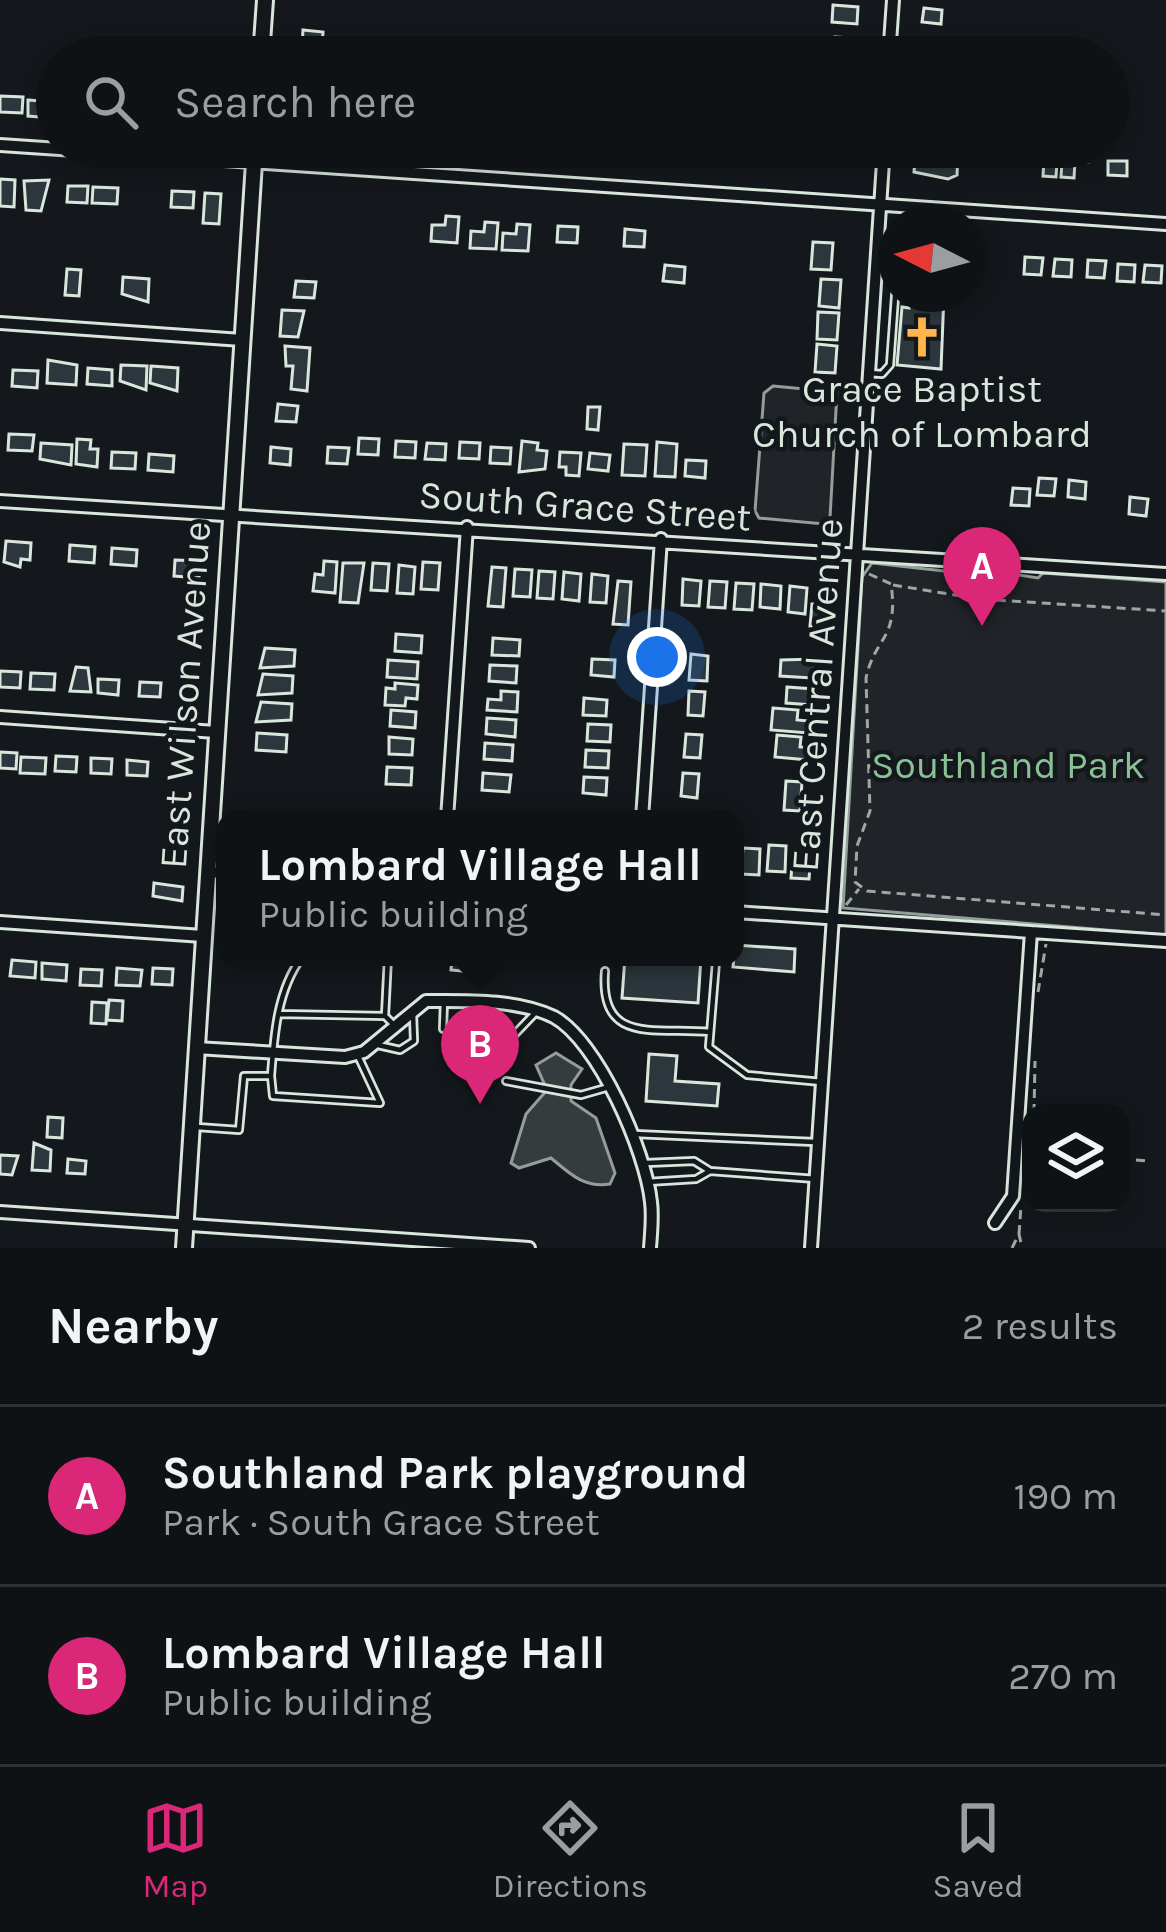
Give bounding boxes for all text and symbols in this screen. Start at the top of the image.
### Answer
search box [36,36,1130,168]
icon: search [78,69,144,135]
text: Search here [174,76,416,128]
north arrow [878,204,986,312]
church icon: Grace Baptist Church of Lombard [899,314,945,360]
place label: Grace Baptist Church of Lombard [752,366,1092,457]
street label: South Grace Street [417,471,753,541]
street label: East Central Avenue [782,517,852,873]
street label: East Wilson Avenue [150,520,220,870]
pin: A [943,527,1021,626]
your location [627,627,687,687]
park label: Southland Park [871,742,1145,788]
popup [216,810,744,966]
text: Lombard Village Hall [258,839,702,891]
text: Public building [258,891,528,937]
pin: B [441,1005,519,1104]
map controls [1022,1104,1130,1212]
button: layers [1022,1104,1130,1212]
text: Nearby [48,1296,218,1356]
text: 2 results [962,1303,1118,1349]
text: Southland Park playground [162,1447,749,1499]
text: A [75,1473,99,1519]
text: 190 m [1014,1473,1118,1519]
text: Park · South Grace Street [162,1499,600,1545]
text: Lombard Village Hall [162,1627,606,1679]
text: B [74,1653,100,1699]
text: 270 m [1008,1653,1118,1699]
text: Public building [162,1679,432,1725]
tab: Map [142,1795,208,1905]
tab: Directions [493,1795,648,1905]
tab: Saved [933,1795,1024,1905]

